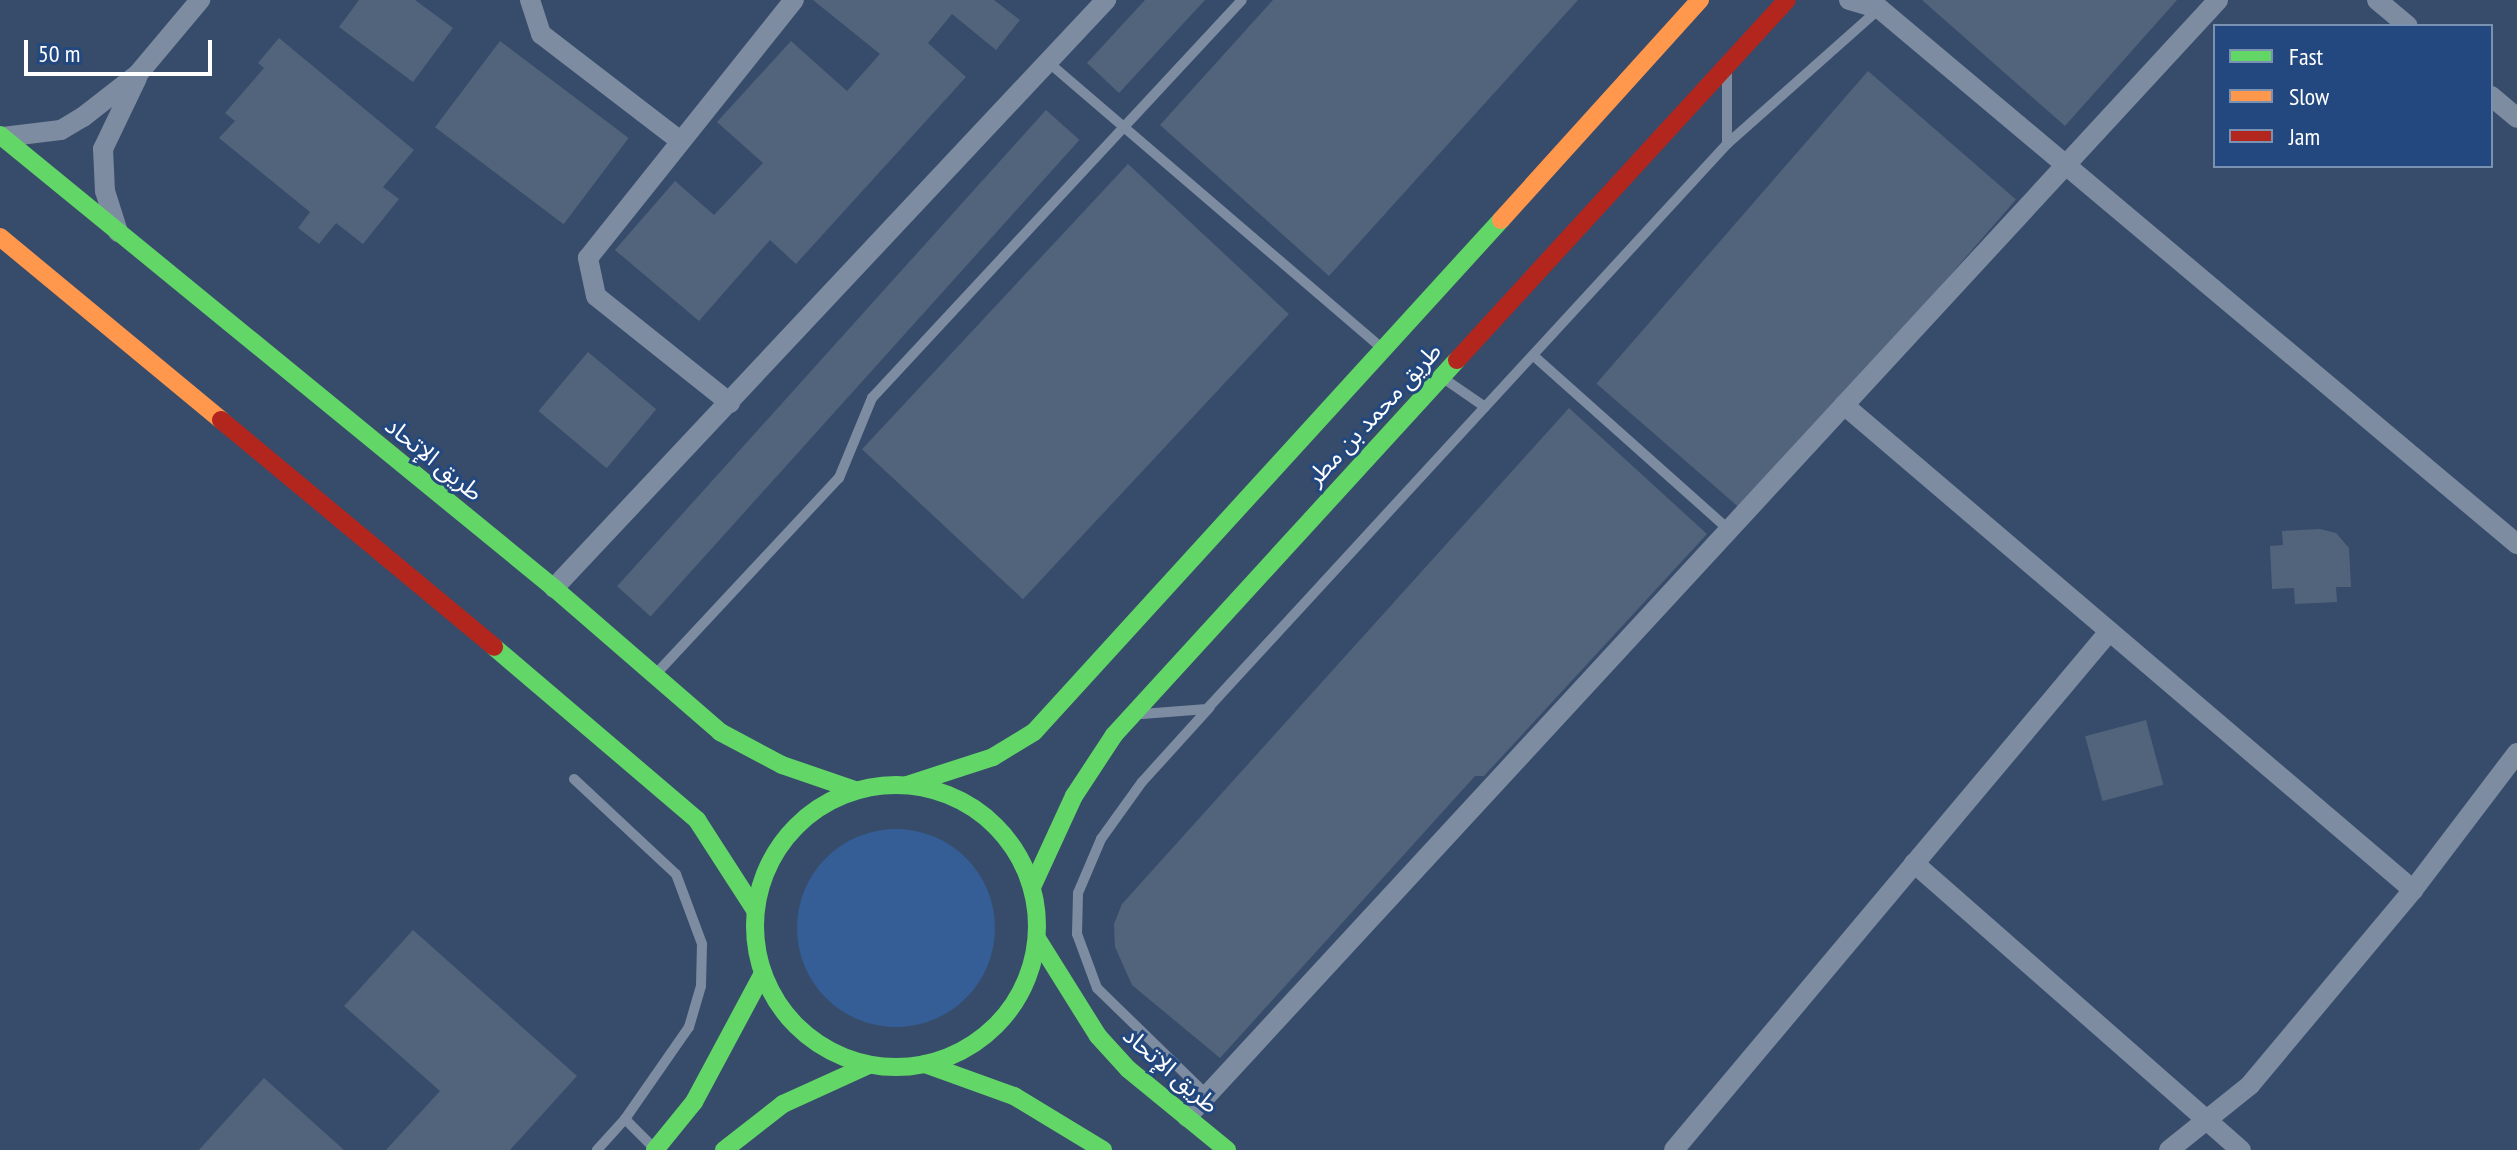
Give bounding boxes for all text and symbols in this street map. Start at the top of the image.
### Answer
scale bar [28,24,216,74]
legend [2213,24,2493,168]
text: 50 m [38,38,80,69]
text: Fast [2289,41,2323,72]
text: Slow [2289,81,2329,112]
text: Jam [2289,121,2320,152]
street label: طريق محمد بن مطر [1301,337,1447,491]
street label: طريق اﻹتحاد [379,411,489,507]
street label: طريق اﻹتحاد [1117,1021,1225,1119]

